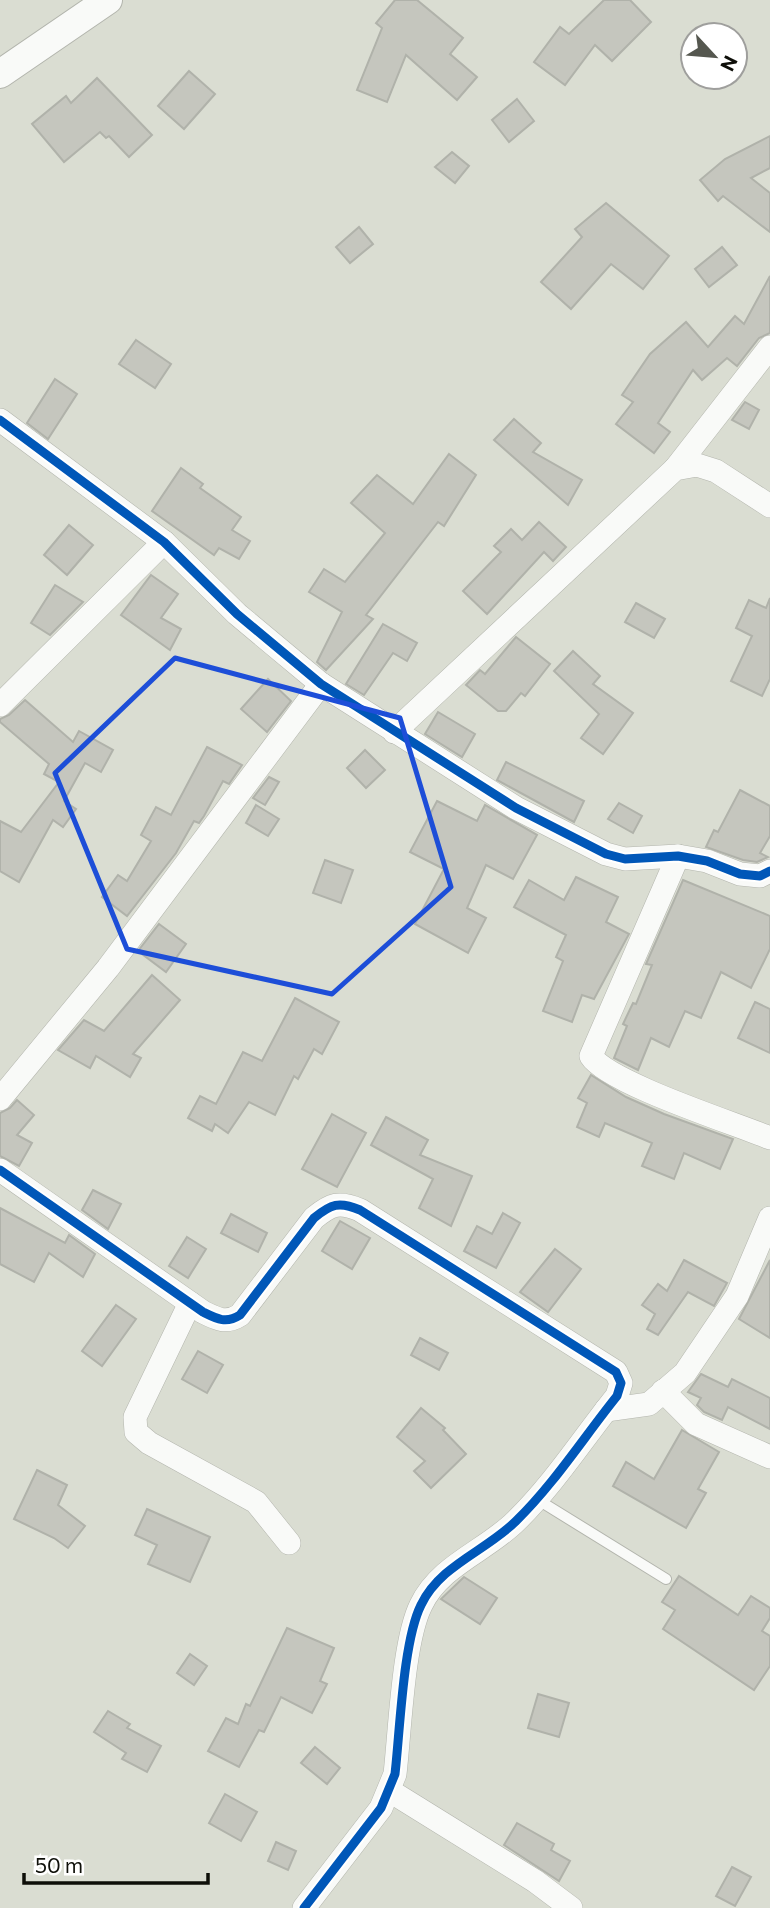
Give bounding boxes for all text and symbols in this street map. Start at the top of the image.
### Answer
north arrow [679,21,749,91]
text: N [716,52,743,75]
scale bar [24,1842,208,1886]
text: 50 m [35,1852,83,1877]

